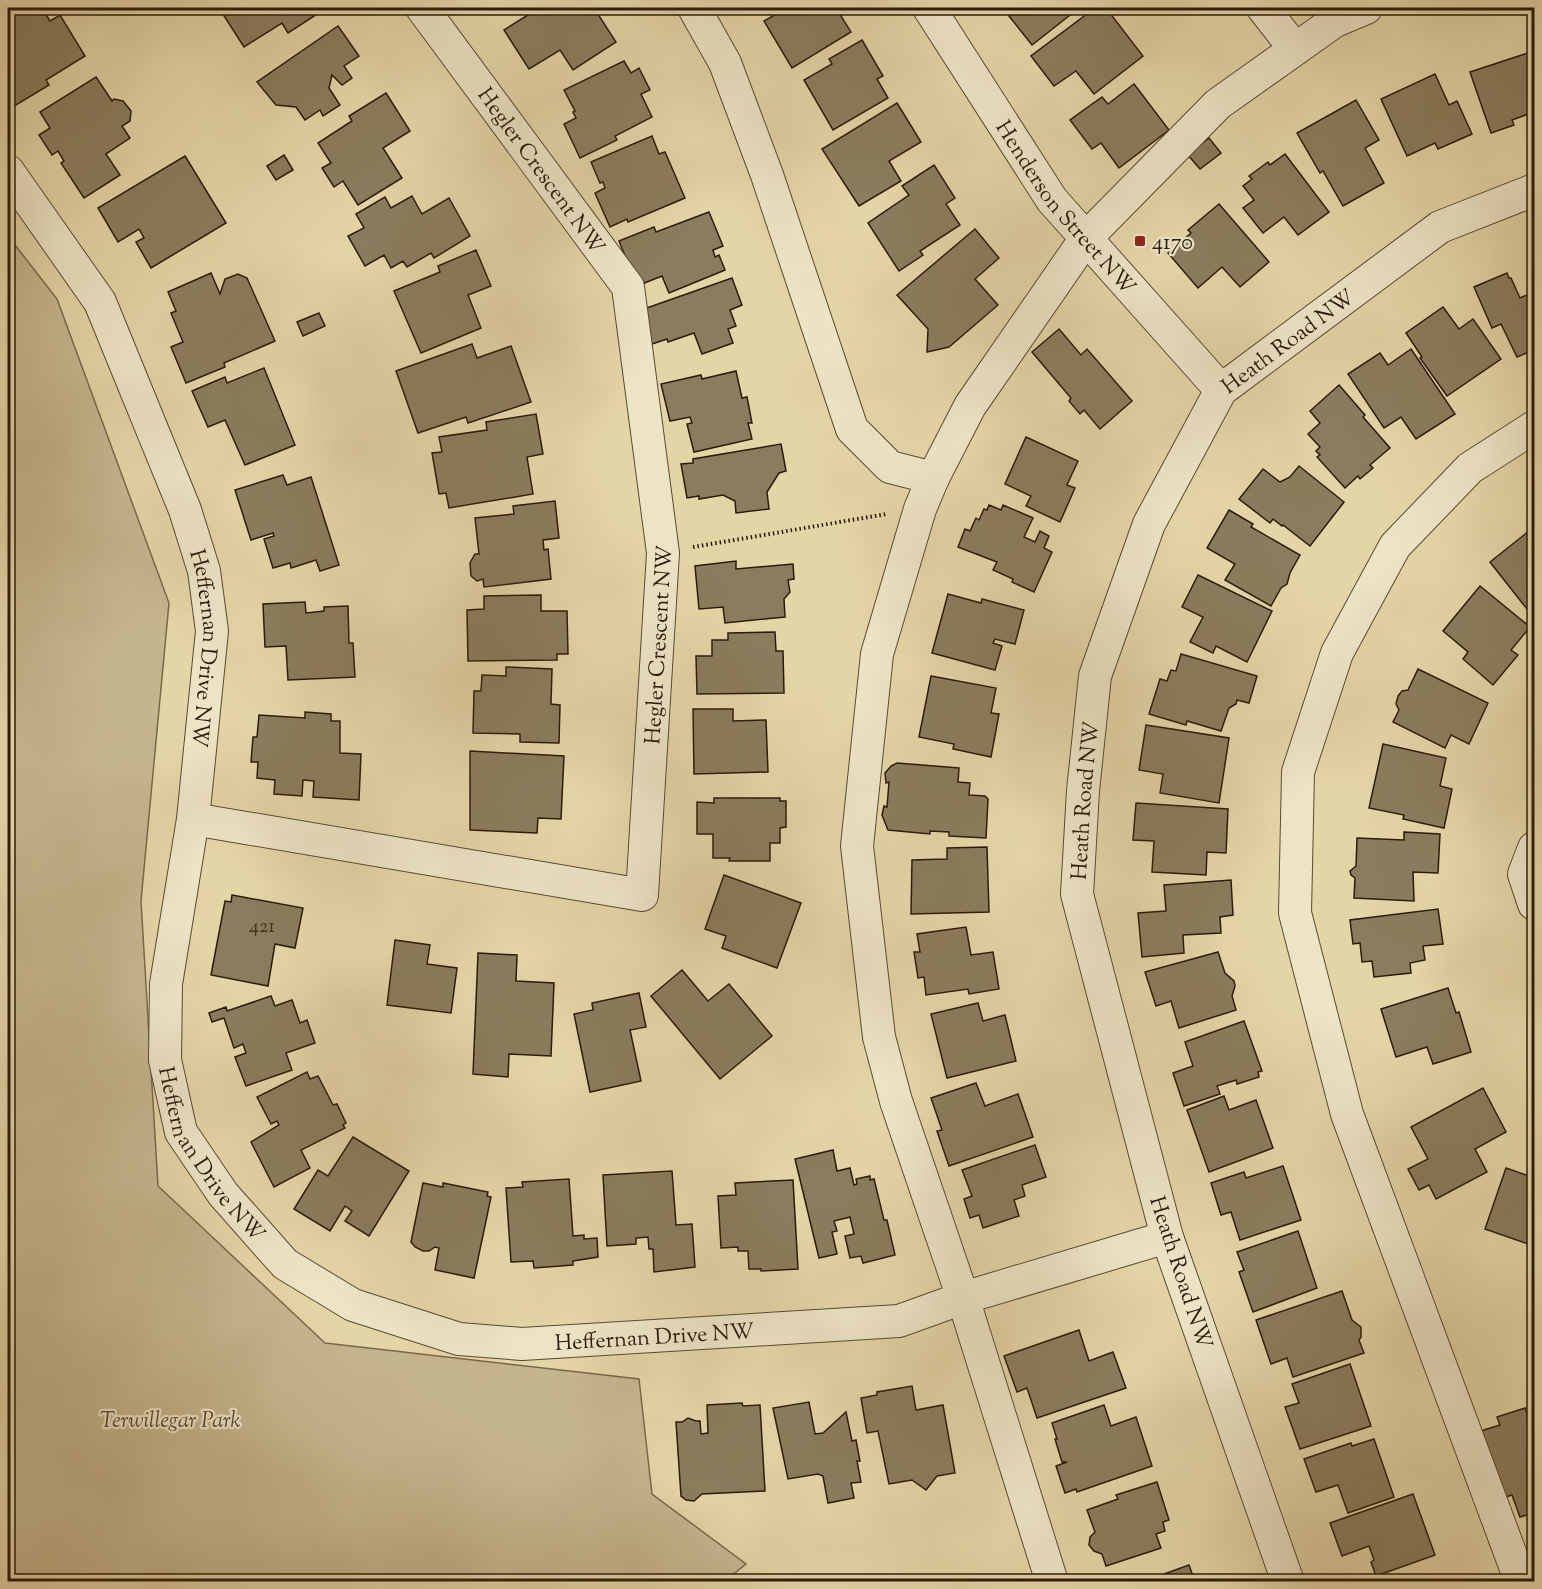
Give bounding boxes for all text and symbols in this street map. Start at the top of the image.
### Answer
street label: Hegler Crescent NW [468,82,611,262]
street label: Henderson Street NW [986,115,1142,303]
place label: 4170 [1152,228,1193,260]
marker: 4170 [1133,234,1147,248]
street label: Heath Road NW [1216,283,1362,403]
street label: Hegler Crescent NW [638,545,682,746]
street label: Heffernan Drive NW [179,546,225,748]
street label: Heath Road NW [1065,720,1109,881]
house number: 421 [249,913,275,942]
street label: Heffernan Drive NW [148,1064,271,1250]
street label: Heath Road NW [1139,1192,1219,1353]
street label: Heffernan Drive NW [554,1317,755,1361]
park label: Terwillegar Park [100,1406,240,1438]

